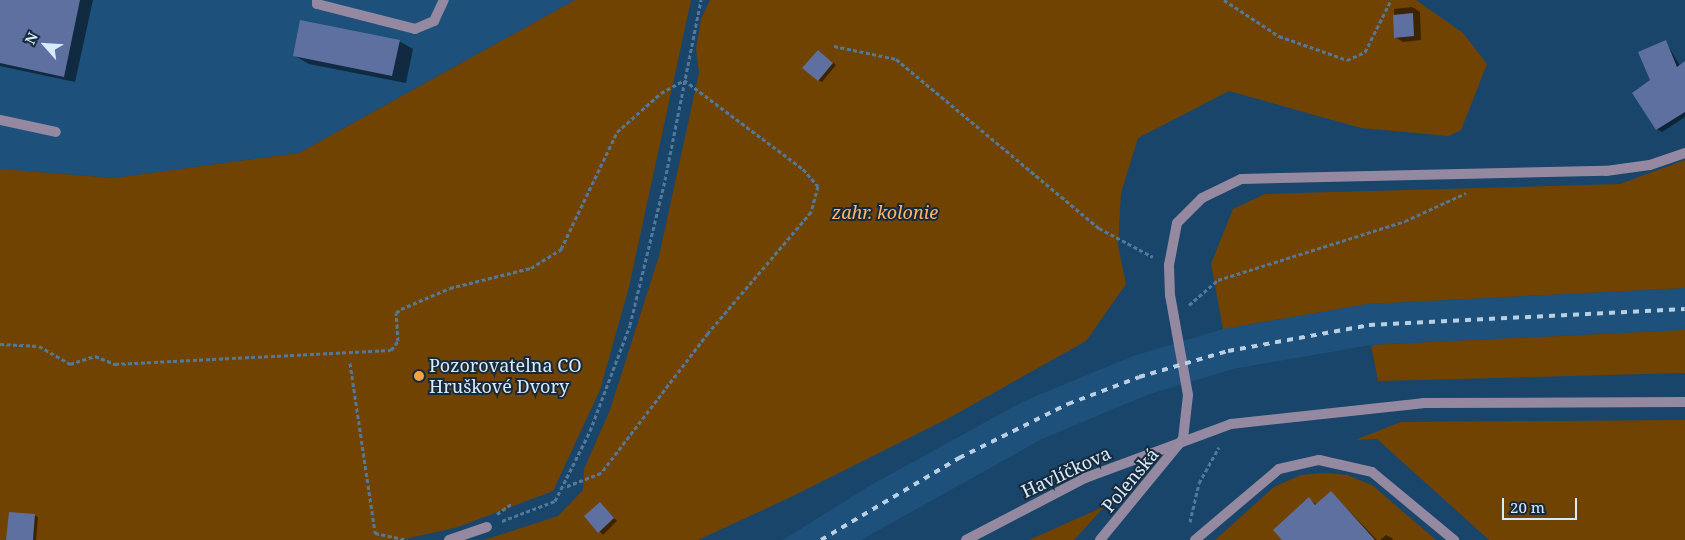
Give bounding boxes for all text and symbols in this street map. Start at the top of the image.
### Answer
north arrow [20,20,70,70]
text: N [20,29,42,47]
park label: zahr. kolonie [832,201,938,223]
place label: Pozorovatelna CO Hruškové Dvory [429,355,582,398]
marker: Pozorovatelna CO Hruškové Dvory [413,370,425,382]
street label: Havlíčkova [1018,442,1114,502]
street label: Polenská [1097,444,1163,516]
scale bar [1505,488,1580,520]
text: 20 m [1510,497,1545,517]

